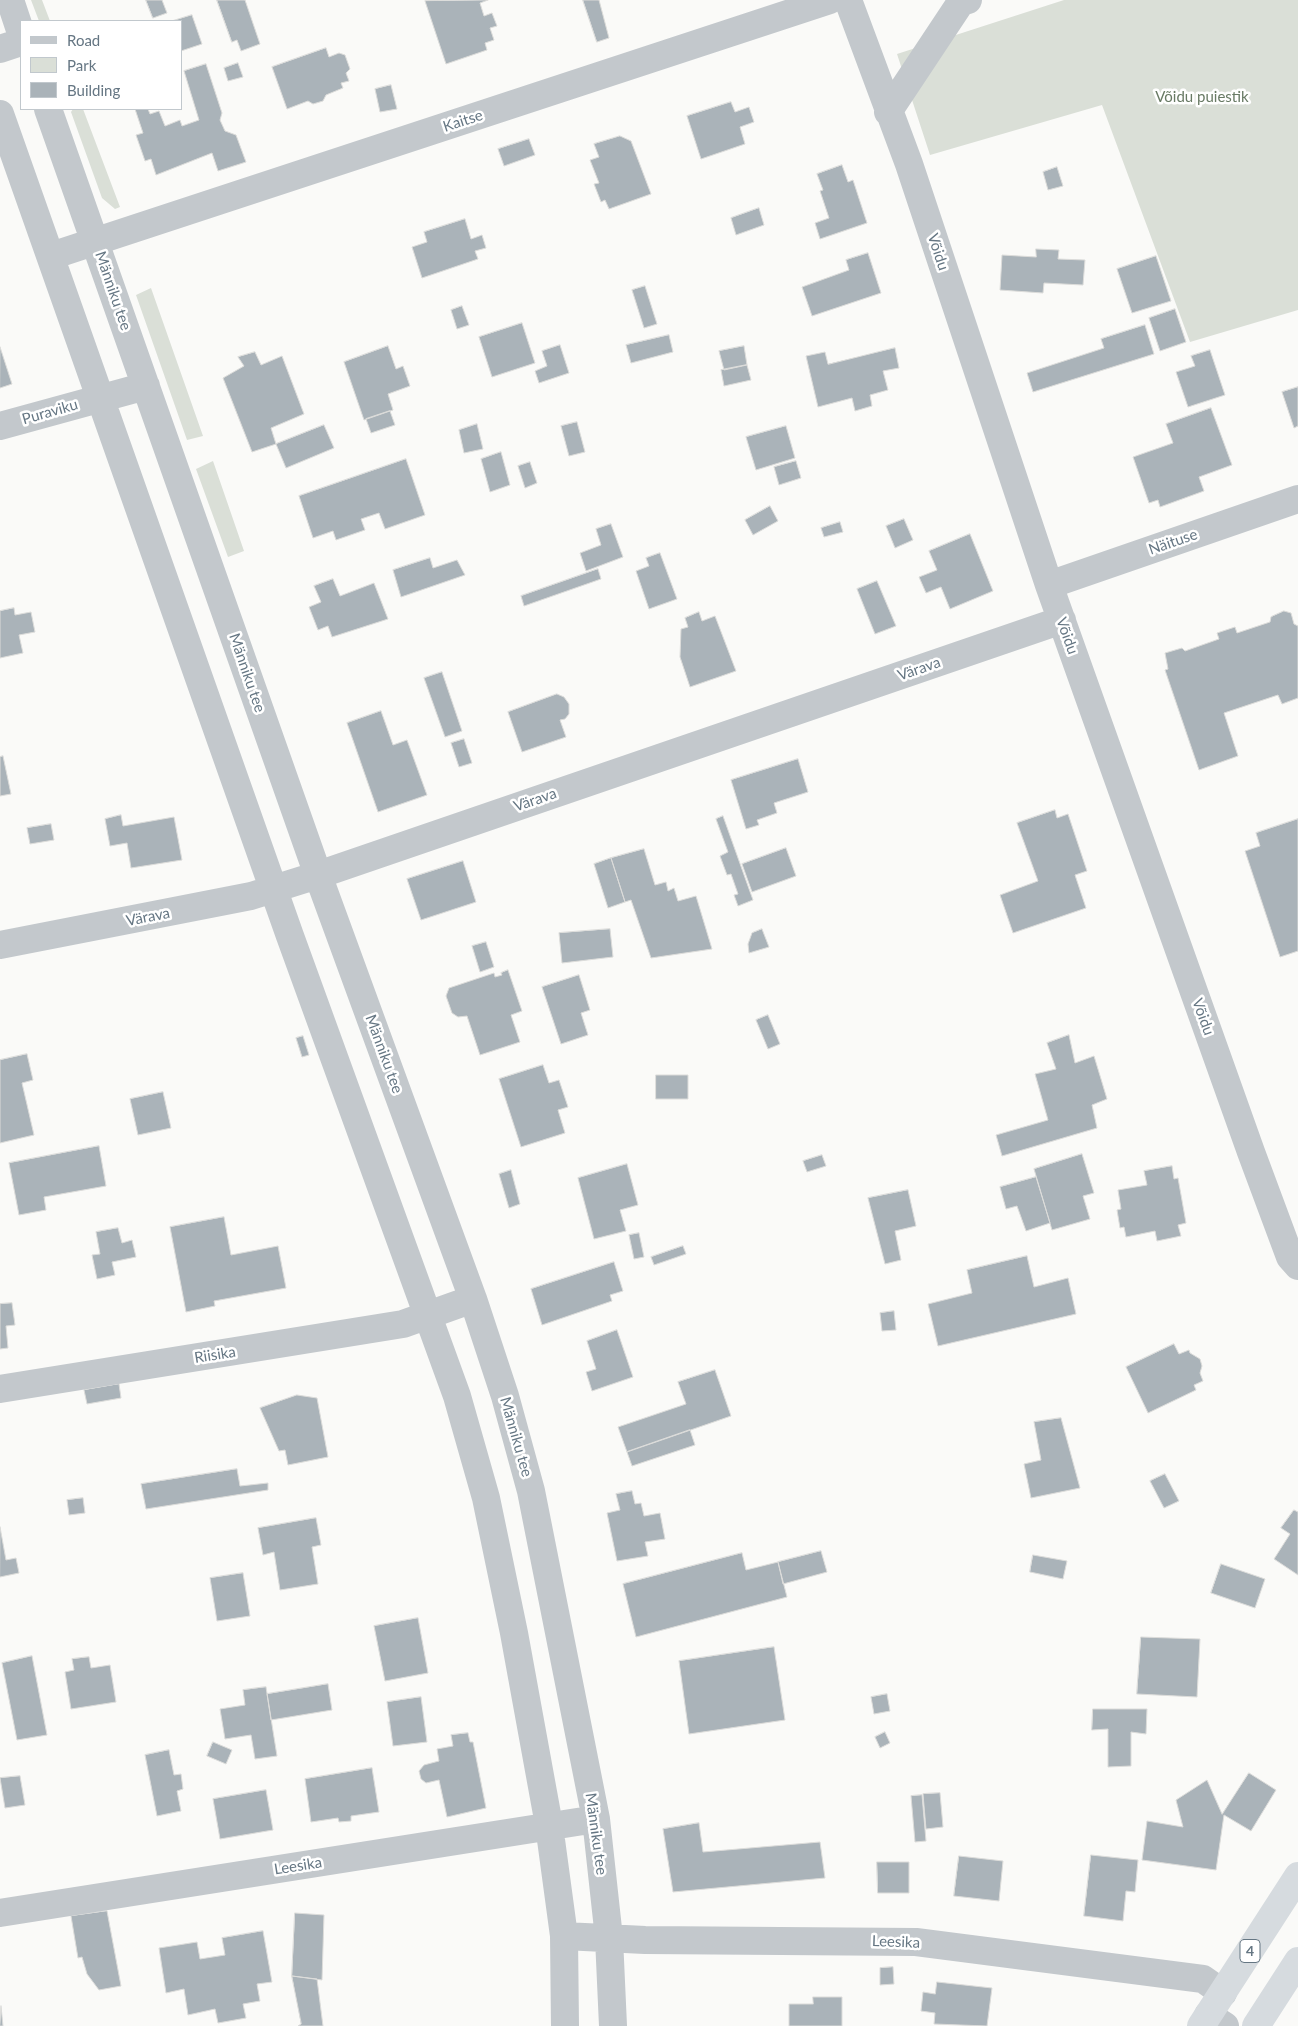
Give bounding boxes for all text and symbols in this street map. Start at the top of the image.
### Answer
legend [20,20,182,110]
text: Road [67,31,100,49]
text: Park [67,56,96,74]
text: Building [67,81,120,99]
park label: Võidu puiestik [1155,88,1249,106]
street label: Kaitse [441,106,485,136]
street label: Võidu [924,231,952,273]
street label: Männiku tee [91,249,135,333]
street label: Puraviku [20,395,80,429]
street label: Näituse [1146,525,1200,559]
street label: Võidu [1052,615,1082,657]
street label: Männiku tee [225,631,269,715]
street label: Värava [895,653,943,685]
street label: Värava [511,784,559,816]
street label: Värava [125,904,171,930]
street label: Võidu [1188,996,1218,1038]
street label: Männiku tee [361,1012,407,1096]
street label: Riisika [193,1343,237,1367]
street label: Männiku tee [496,1395,536,1479]
street label: Männiku tee [581,1792,611,1876]
street label: Leesika [273,1853,323,1879]
street label: Leesika [872,1932,920,1952]
road number: 4 [1240,1940,1260,1962]

